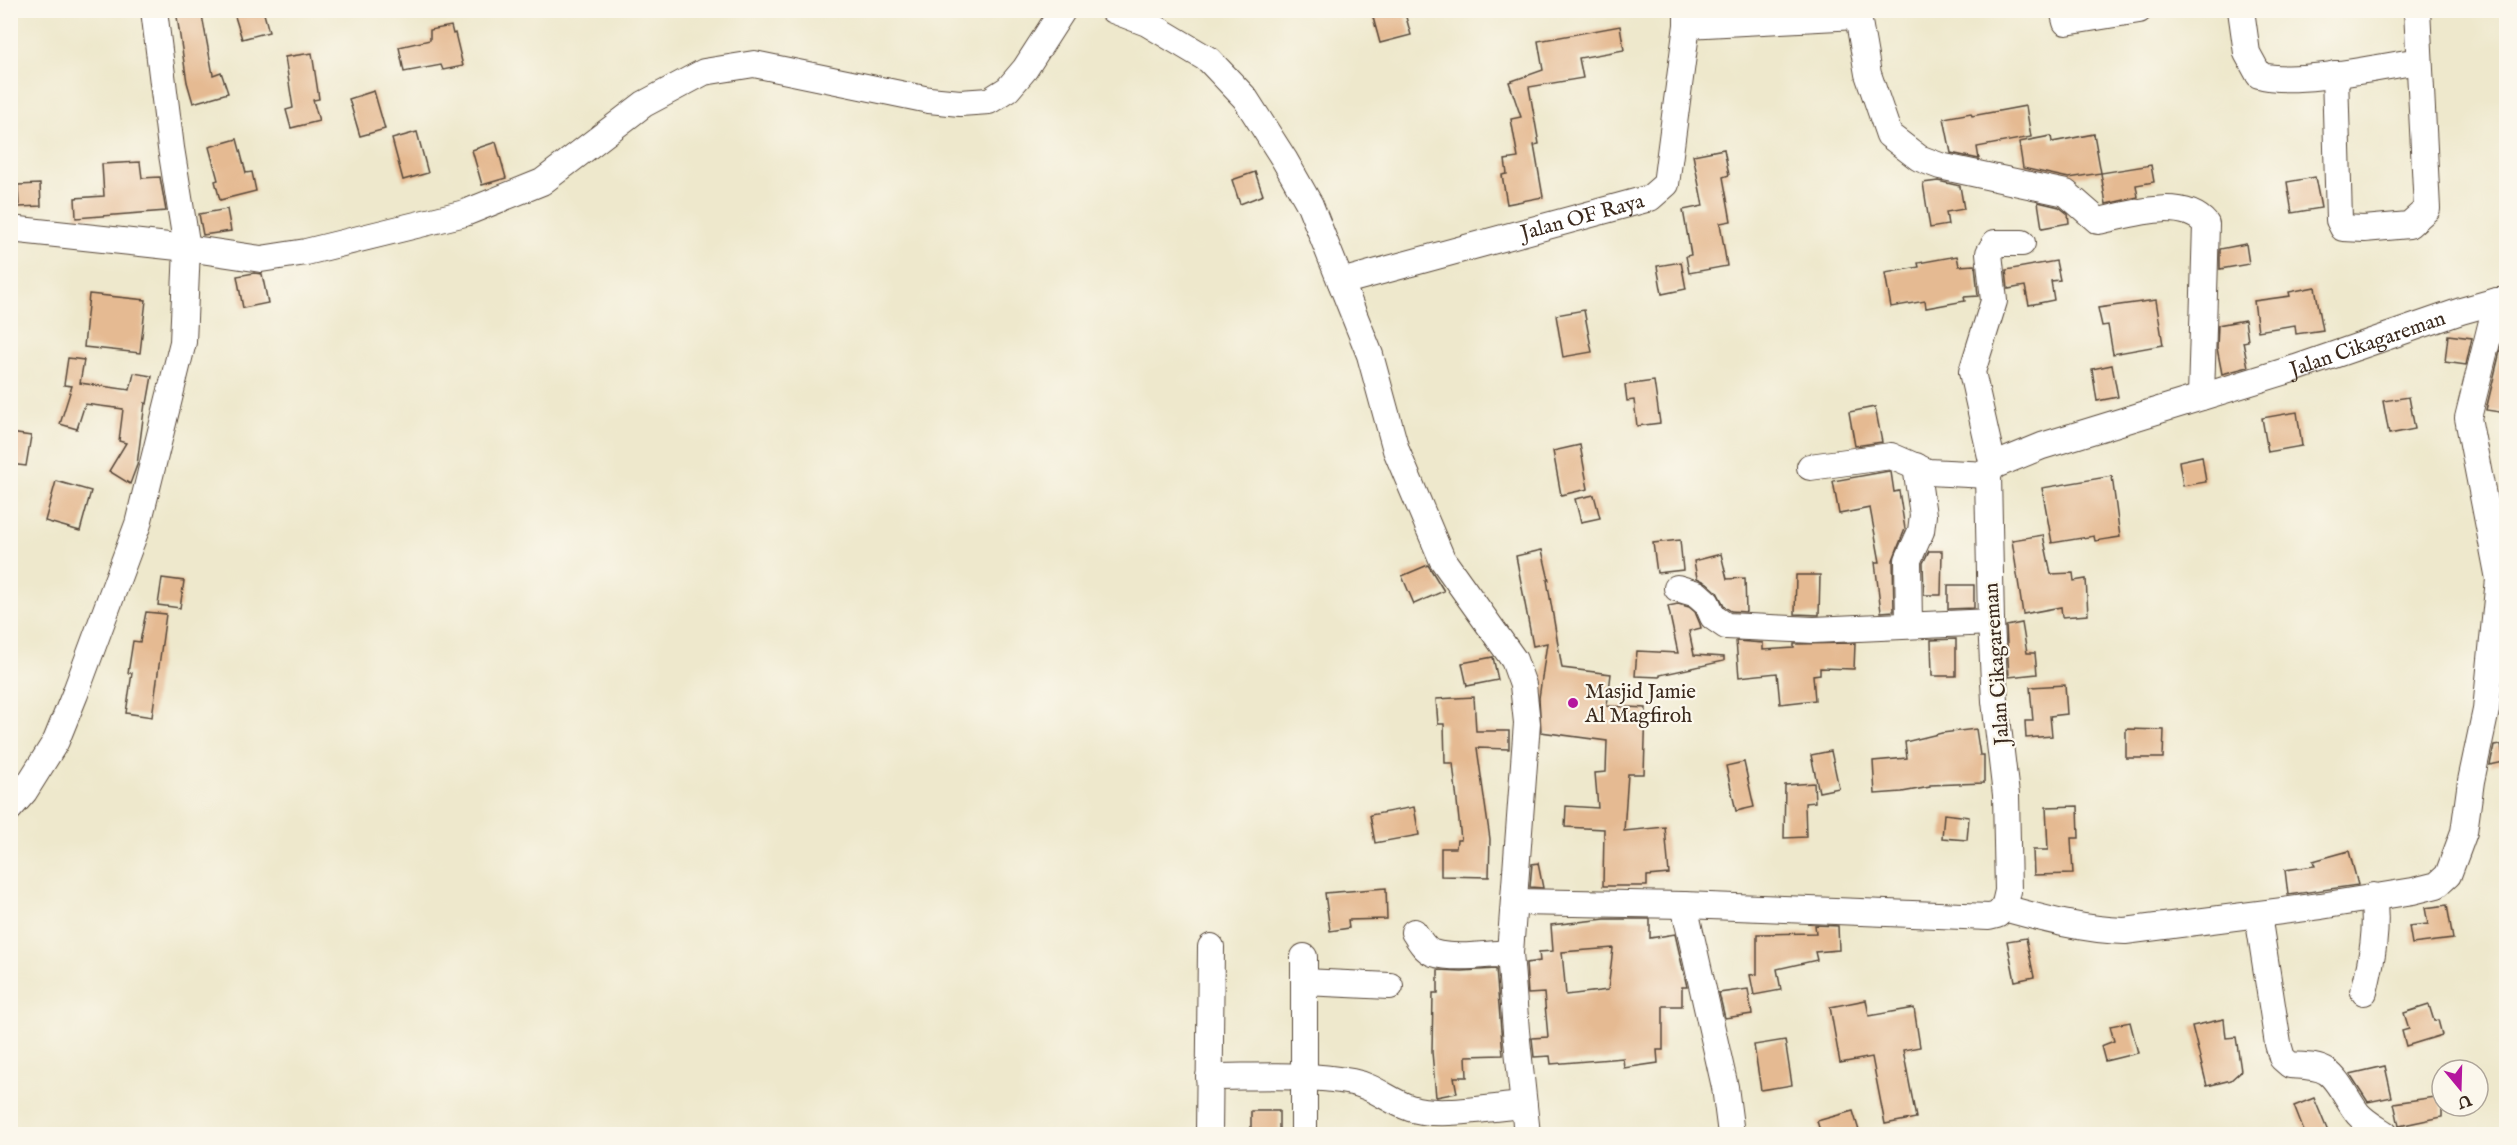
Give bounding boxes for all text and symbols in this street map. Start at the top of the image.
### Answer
street label: Jalan OF Raya [1516,188,1648,248]
street label: Jalan Cikagareman [2285,305,2449,385]
street label: Jalan Cikagareman [1978,582,2017,748]
place label: Masjid Jamie Al Magfiroh [1584,679,1696,730]
marker: Masjid Jamie Al Magfiroh [1566,696,1580,710]
north arrow [2430,1058,2490,1118]
text: U [2454,1088,2475,1112]

